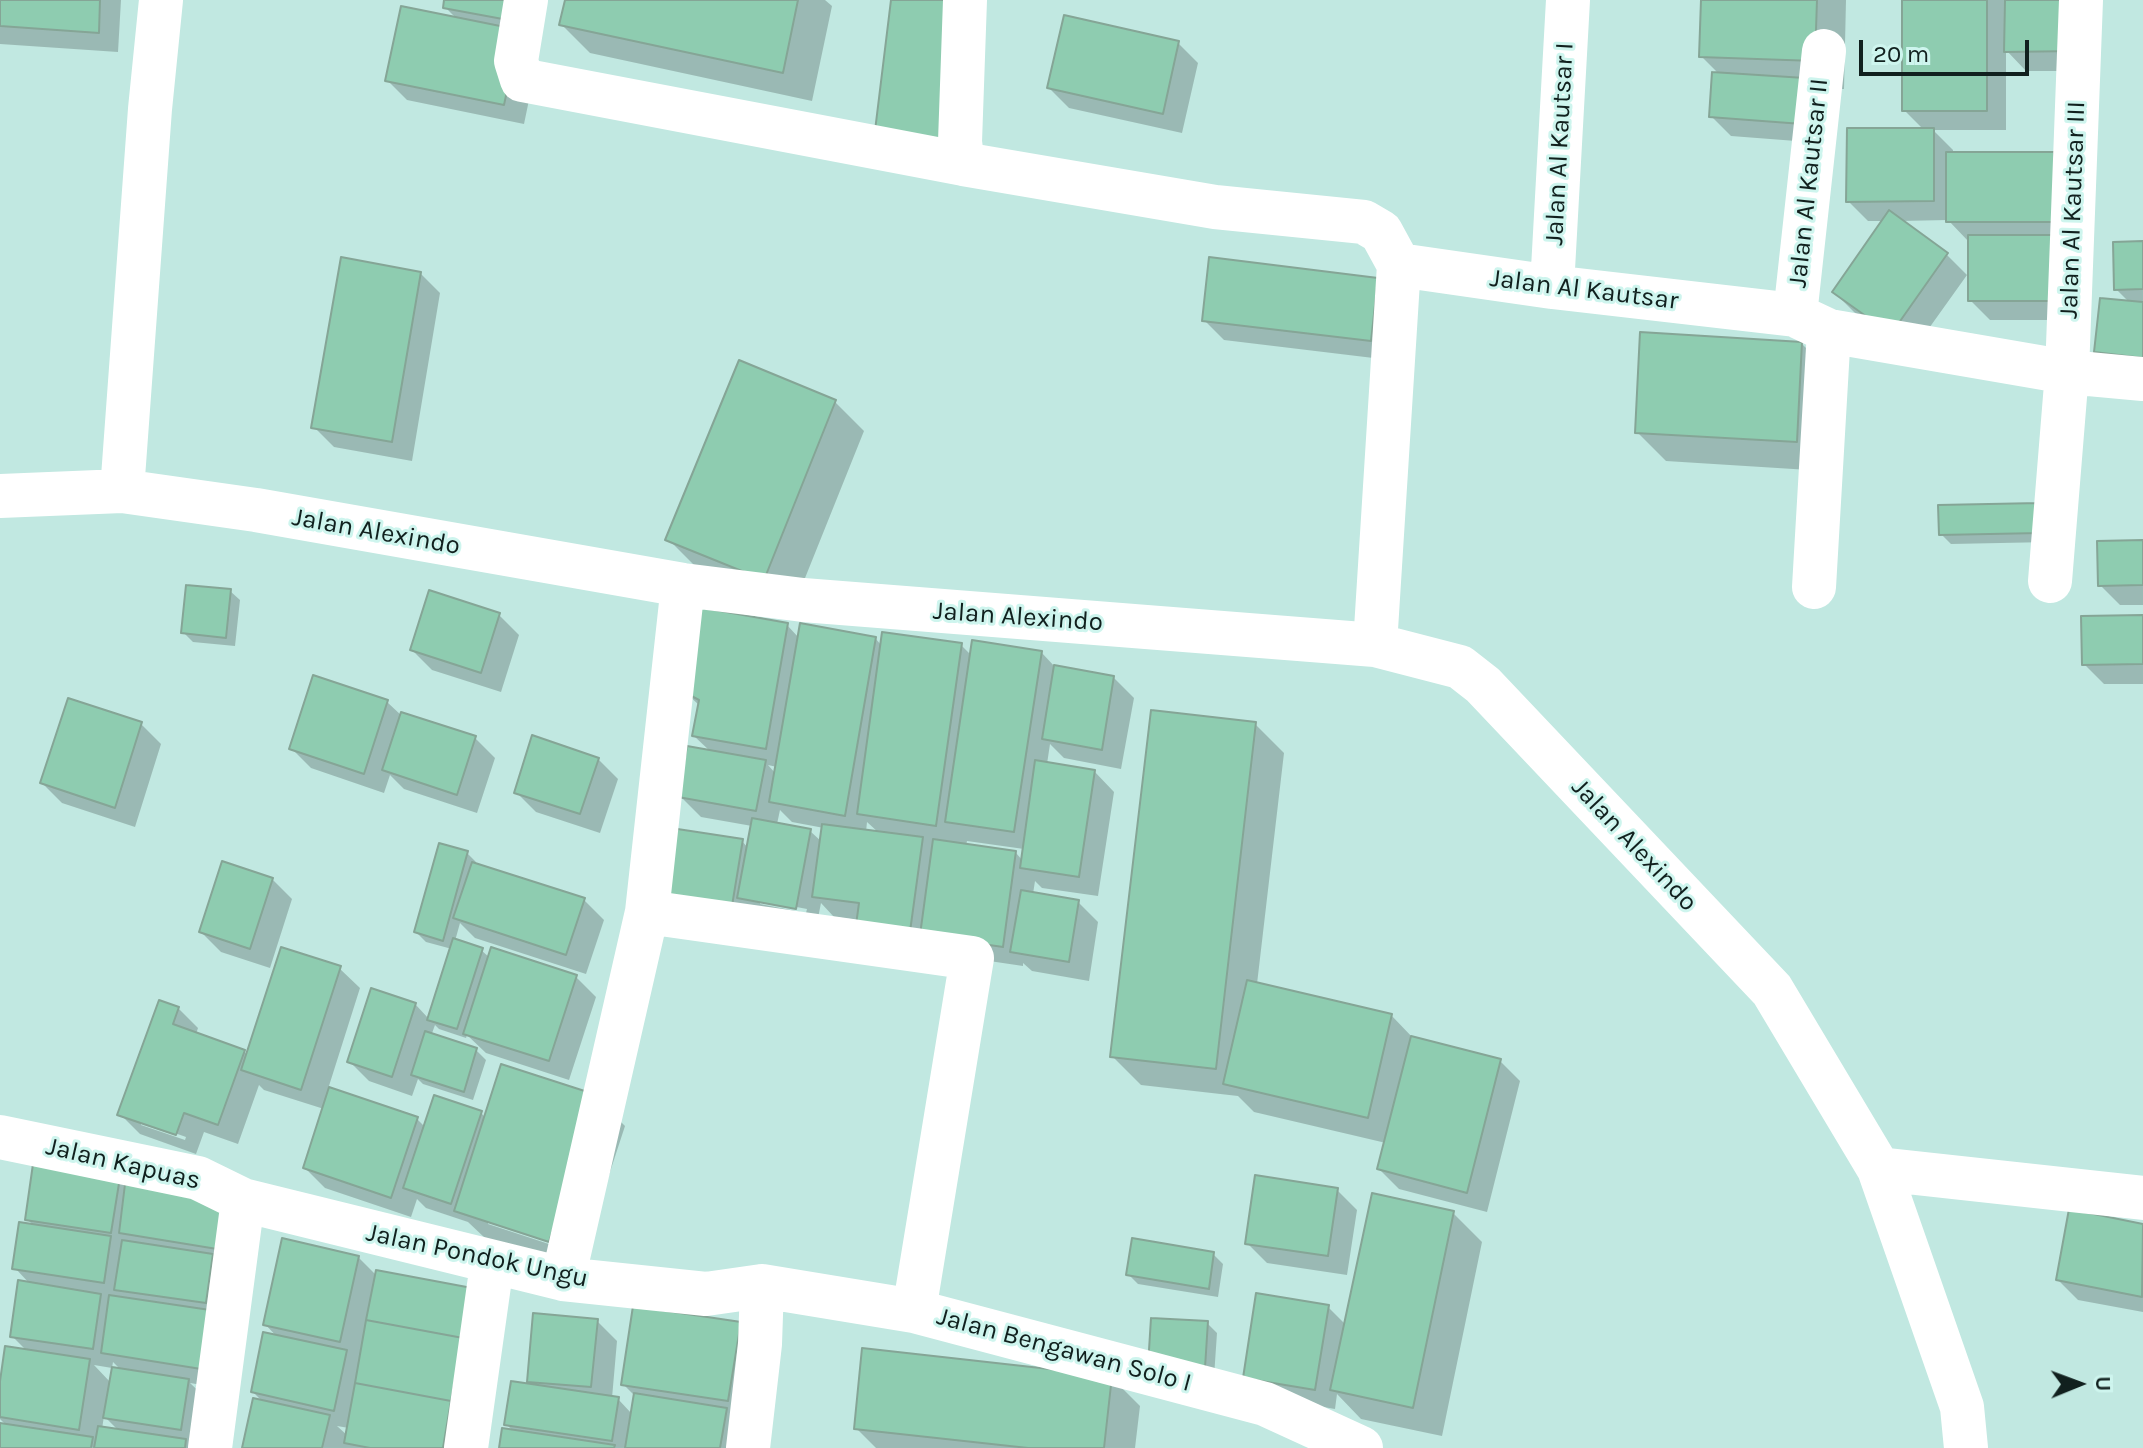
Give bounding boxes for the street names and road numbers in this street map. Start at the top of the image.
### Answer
street label: Jalan Al Kautsar I [1539,42,1581,246]
street label: Jalan Al Kautsar II [1782,77,1836,289]
street label: Jalan Al Kautsar III [2054,101,2092,319]
street label: Jalan Al Kautsar [1488,263,1680,317]
street label: Jalan Alexindo [289,502,463,562]
street label: Jalan Alexindo [932,596,1104,638]
street label: Jalan Alexindo [1565,772,1703,918]
street label: Jalan Kapuas [43,1131,203,1197]
street label: Jalan Pondok Ungu [363,1217,591,1295]
street label: Jalan Bengawan Solo I [933,1301,1195,1399]

